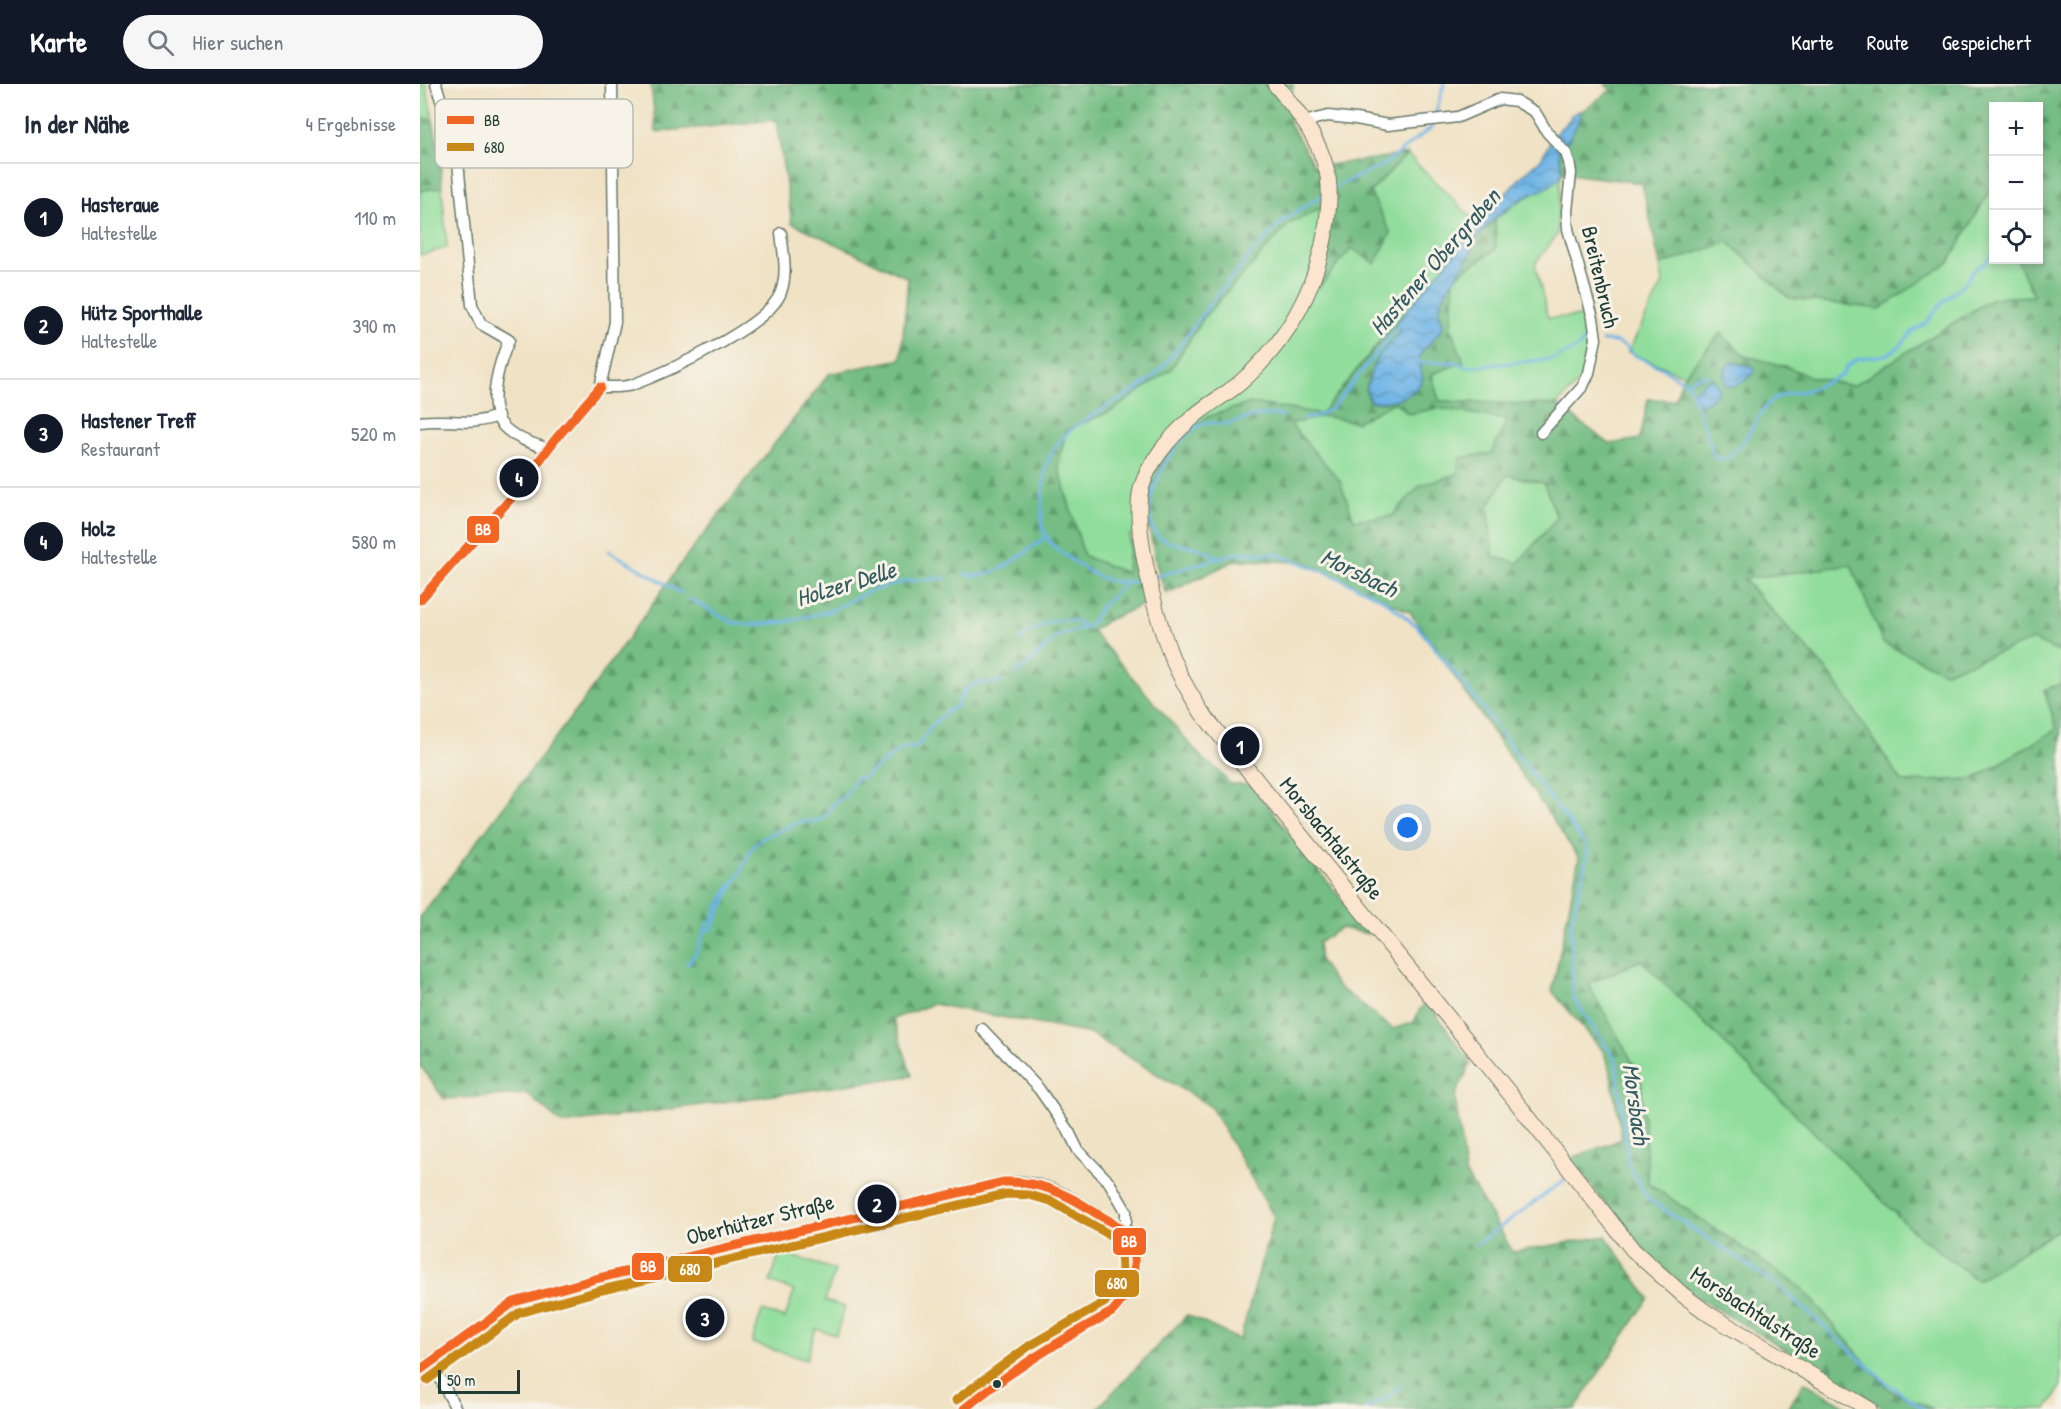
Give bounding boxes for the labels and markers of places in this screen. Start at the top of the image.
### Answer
pin: 4 [500,456,538,500]
pin: 1 [1220,724,1260,768]
pin: 2 [858,1182,896,1226]
pin: 3 [686,1296,724,1340]
unlabelled marker [991,1378,1003,1390]

